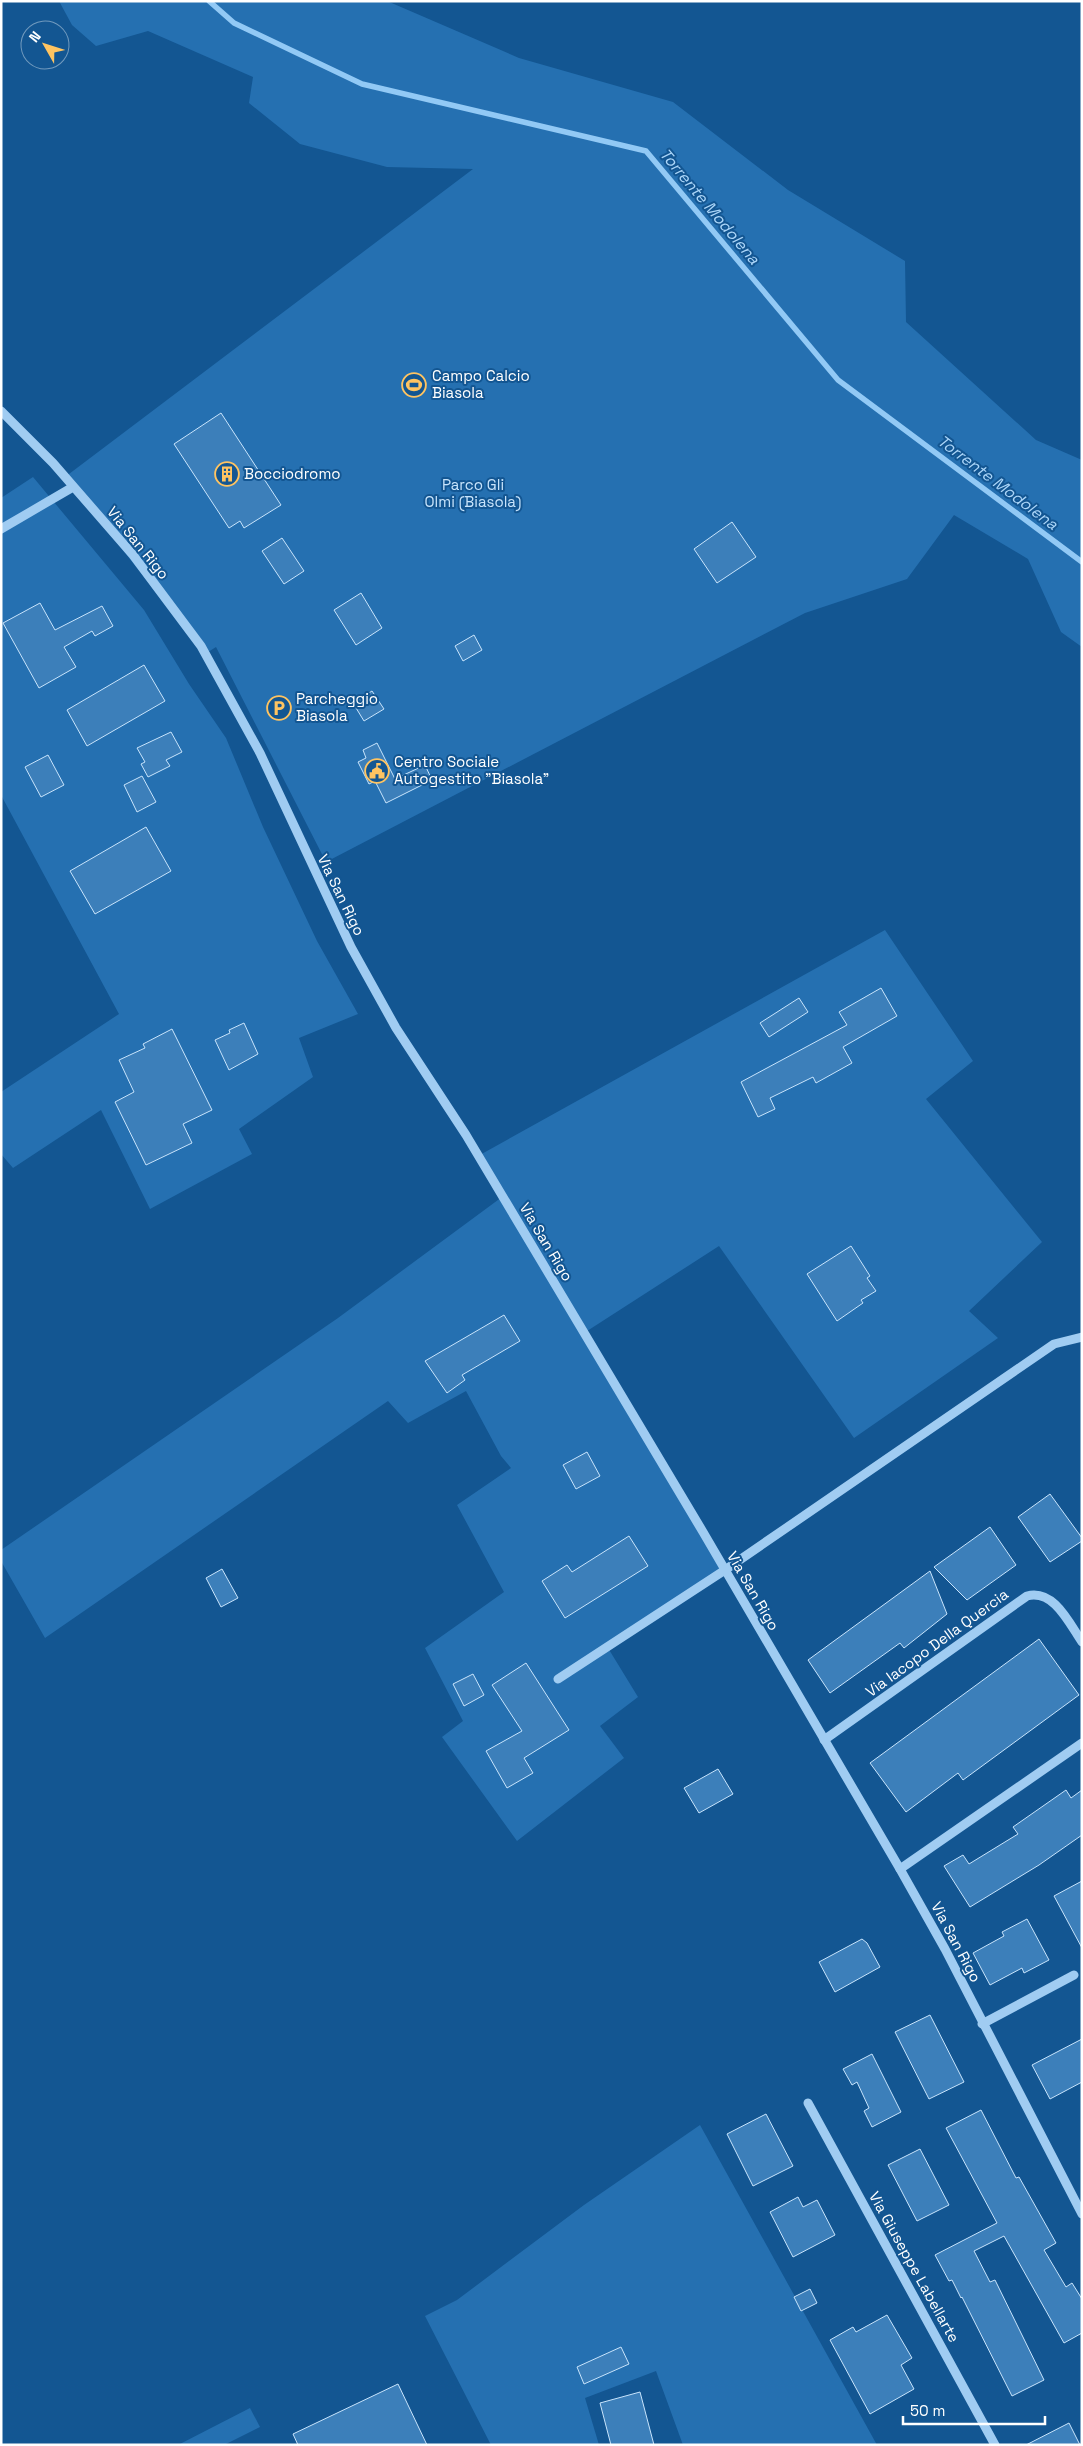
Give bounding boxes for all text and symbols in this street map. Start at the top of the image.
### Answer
north arrow [20,20,70,70]
text: N [25,28,45,46]
water label: Torrente Modolena [655,144,765,269]
place label: Campo Calcio Biasola [432,366,530,402]
sports icon: Campo Calcio Biasola [401,372,427,398]
water label: Torrente Modolena [933,430,1063,535]
building icon: Bocciodromo [214,461,240,487]
place label: Bocciodromo [244,464,341,483]
park label: Parco Gli Olmi (Biasola) [425,475,521,512]
street label: Via San Rigo [103,502,174,583]
place label: Parcheggio Biasola [296,689,378,725]
parking icon: Parcheggio Biasola [266,695,292,721]
place label: Centro Sociale Autogestito "Biasola" [394,752,549,788]
public building icon: Centro Sociale Autogestito "Biasola" [364,758,390,784]
street label: Via San Rigo [314,851,369,939]
street label: Via San Rigo [516,1199,577,1284]
street label: Via San Rigo [723,1548,784,1634]
street label: Via Iacopo Della Quercia [862,1584,1012,1701]
street label: Via San Rigo [927,1898,986,1985]
street label: Via Giuseppe Labellarte [865,2188,964,2346]
scale bar [903,2394,1046,2426]
text: 50 m [910,2401,945,2420]

